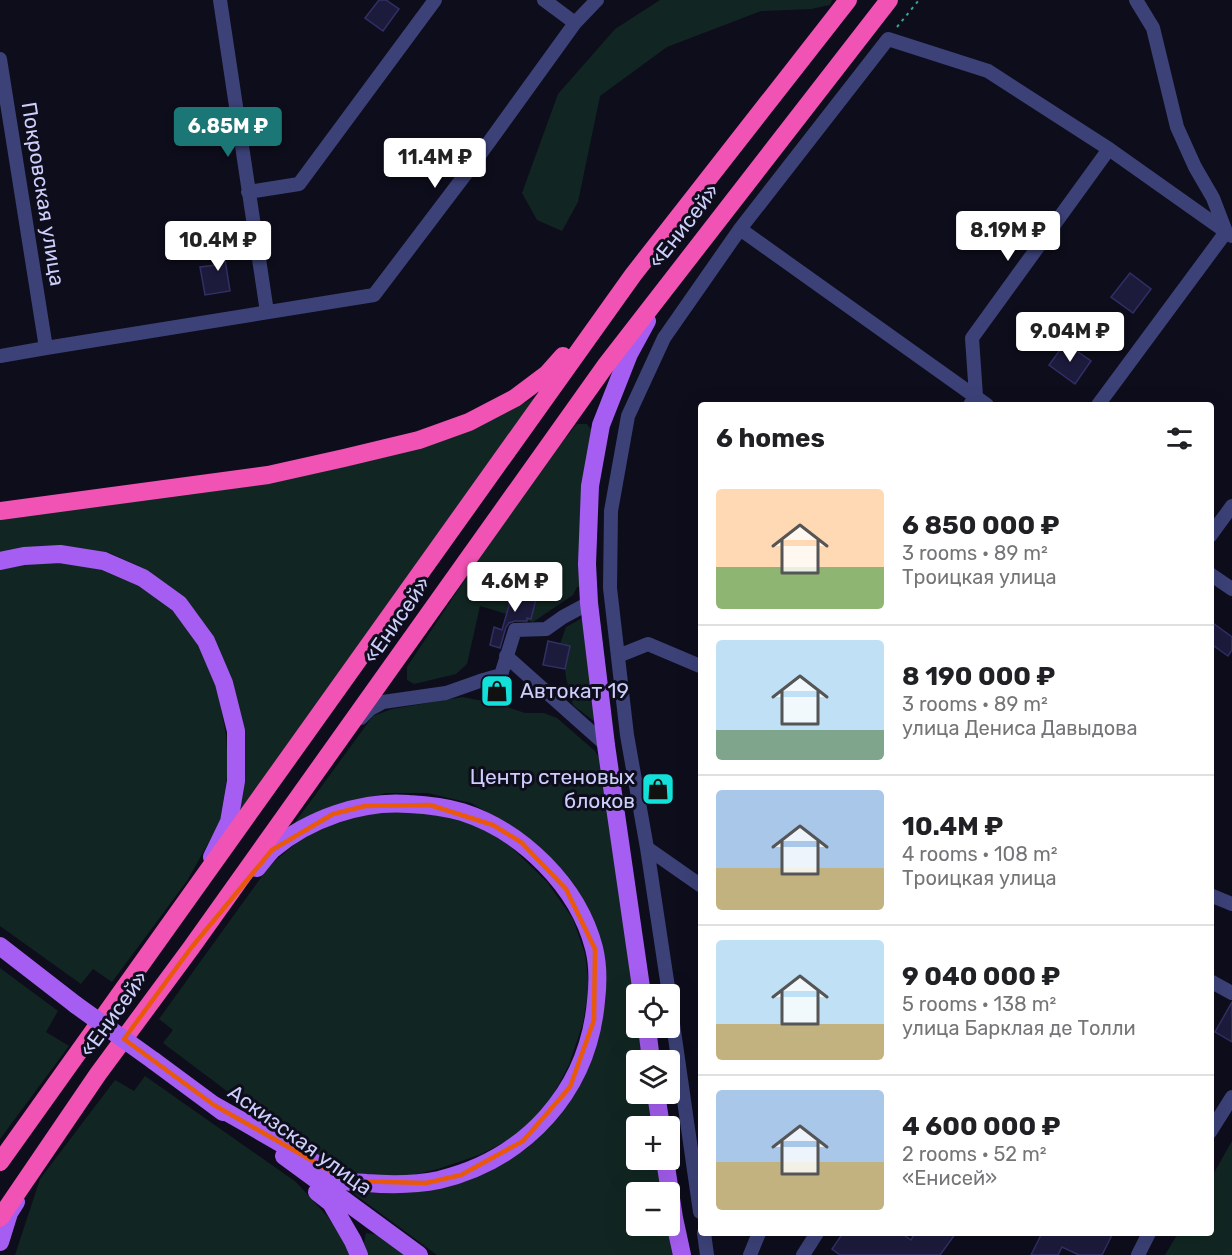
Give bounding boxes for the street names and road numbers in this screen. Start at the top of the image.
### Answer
street label: Покровская улица [17,100,70,288]
street label: «Енисей» [643,179,724,273]
street label: «Енисей» [358,572,436,668]
street label: «Енисей» [74,966,153,1061]
street label: Аскизская улица [223,1079,377,1200]

